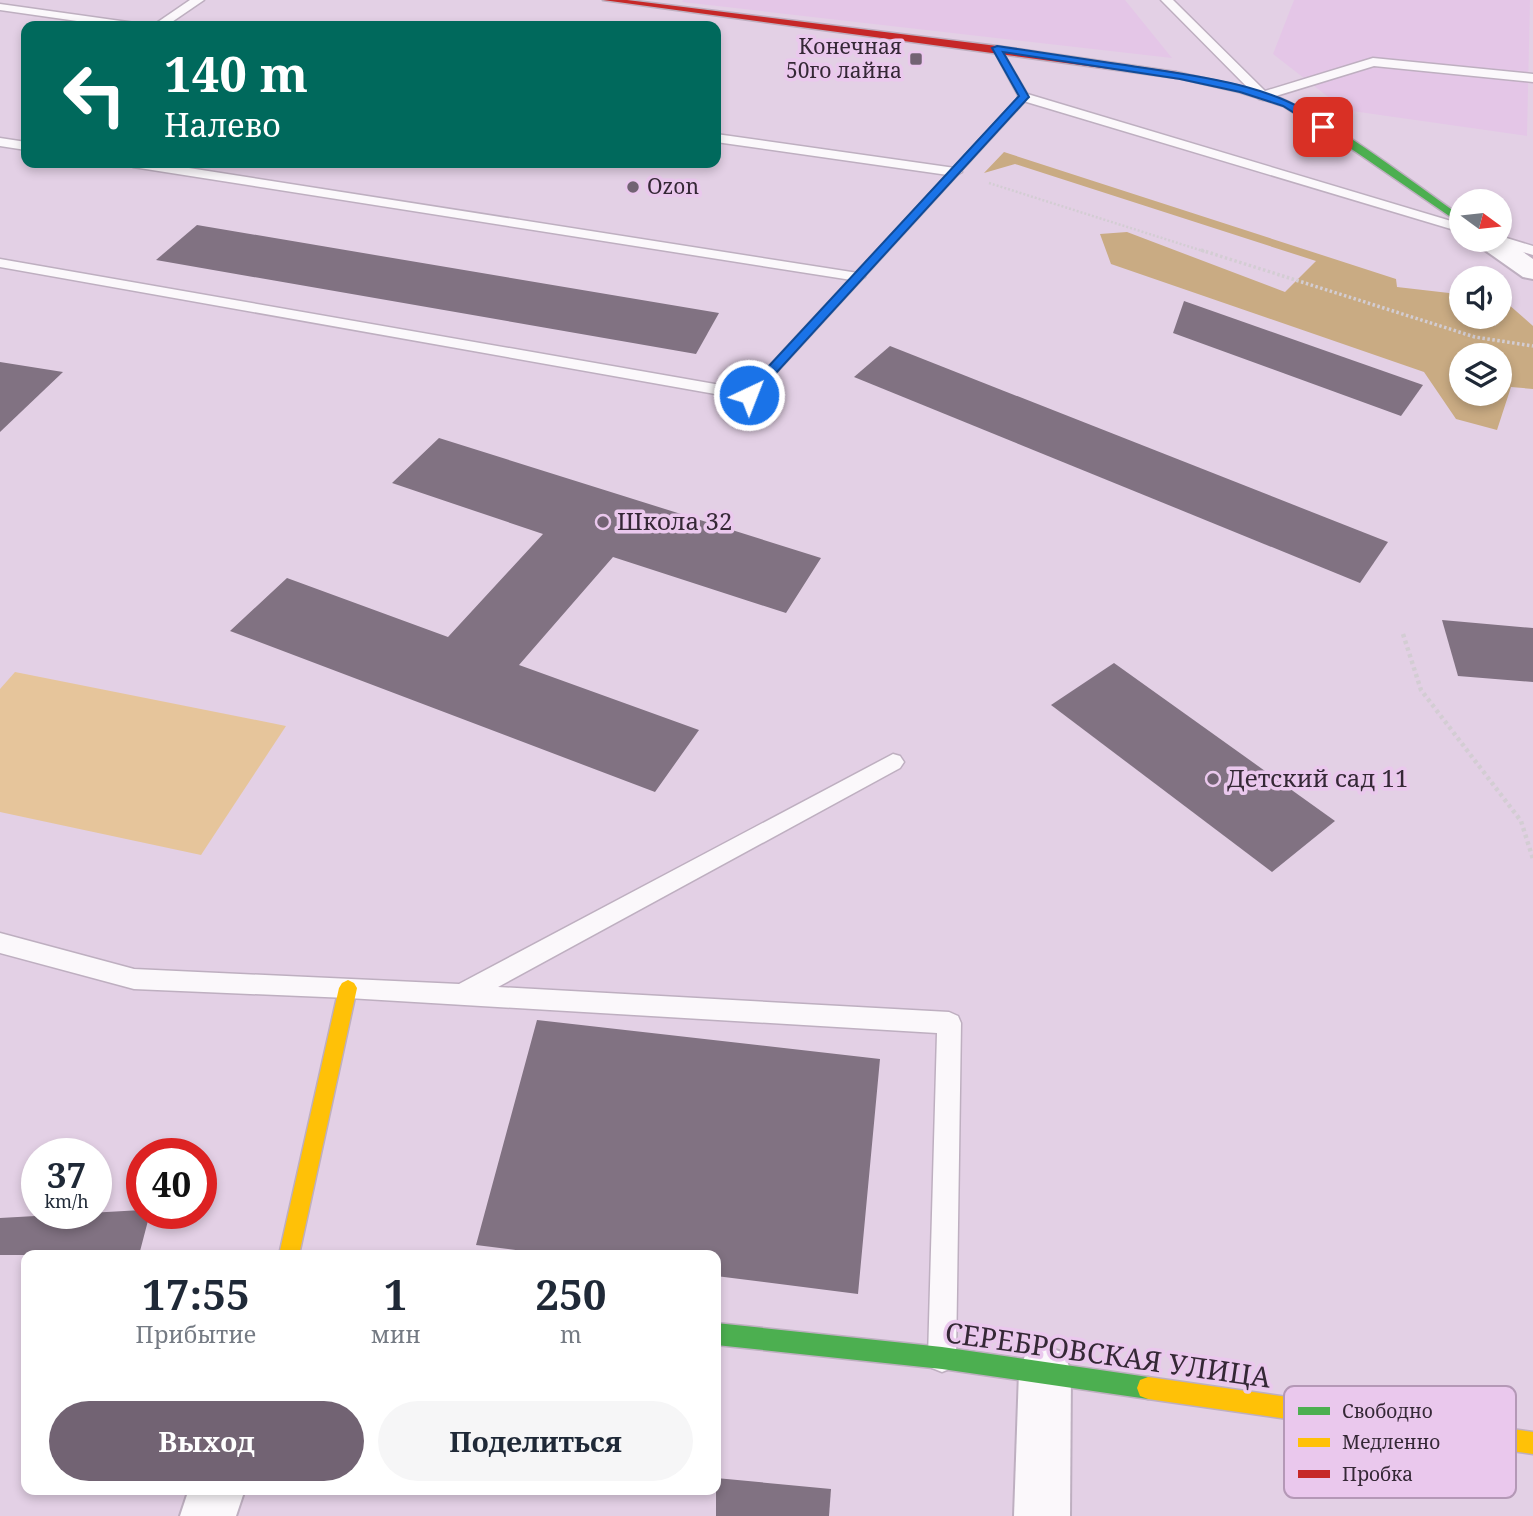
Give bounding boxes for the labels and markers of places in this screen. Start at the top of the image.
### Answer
place label: Конечная 50го лайна [786,32,902,84]
marker: Конечная 50го лайна [908,51,924,67]
pin [1293,97,1353,157]
place label: Ozon [647,172,699,200]
marker: Ozon [625,179,641,195]
place label: Школа 32 [617,504,732,537]
marker: Школа 32 [595,514,611,530]
place label: Детский сад 11 [1227,761,1408,794]
marker: Детский сад 11 [1205,771,1221,787]

